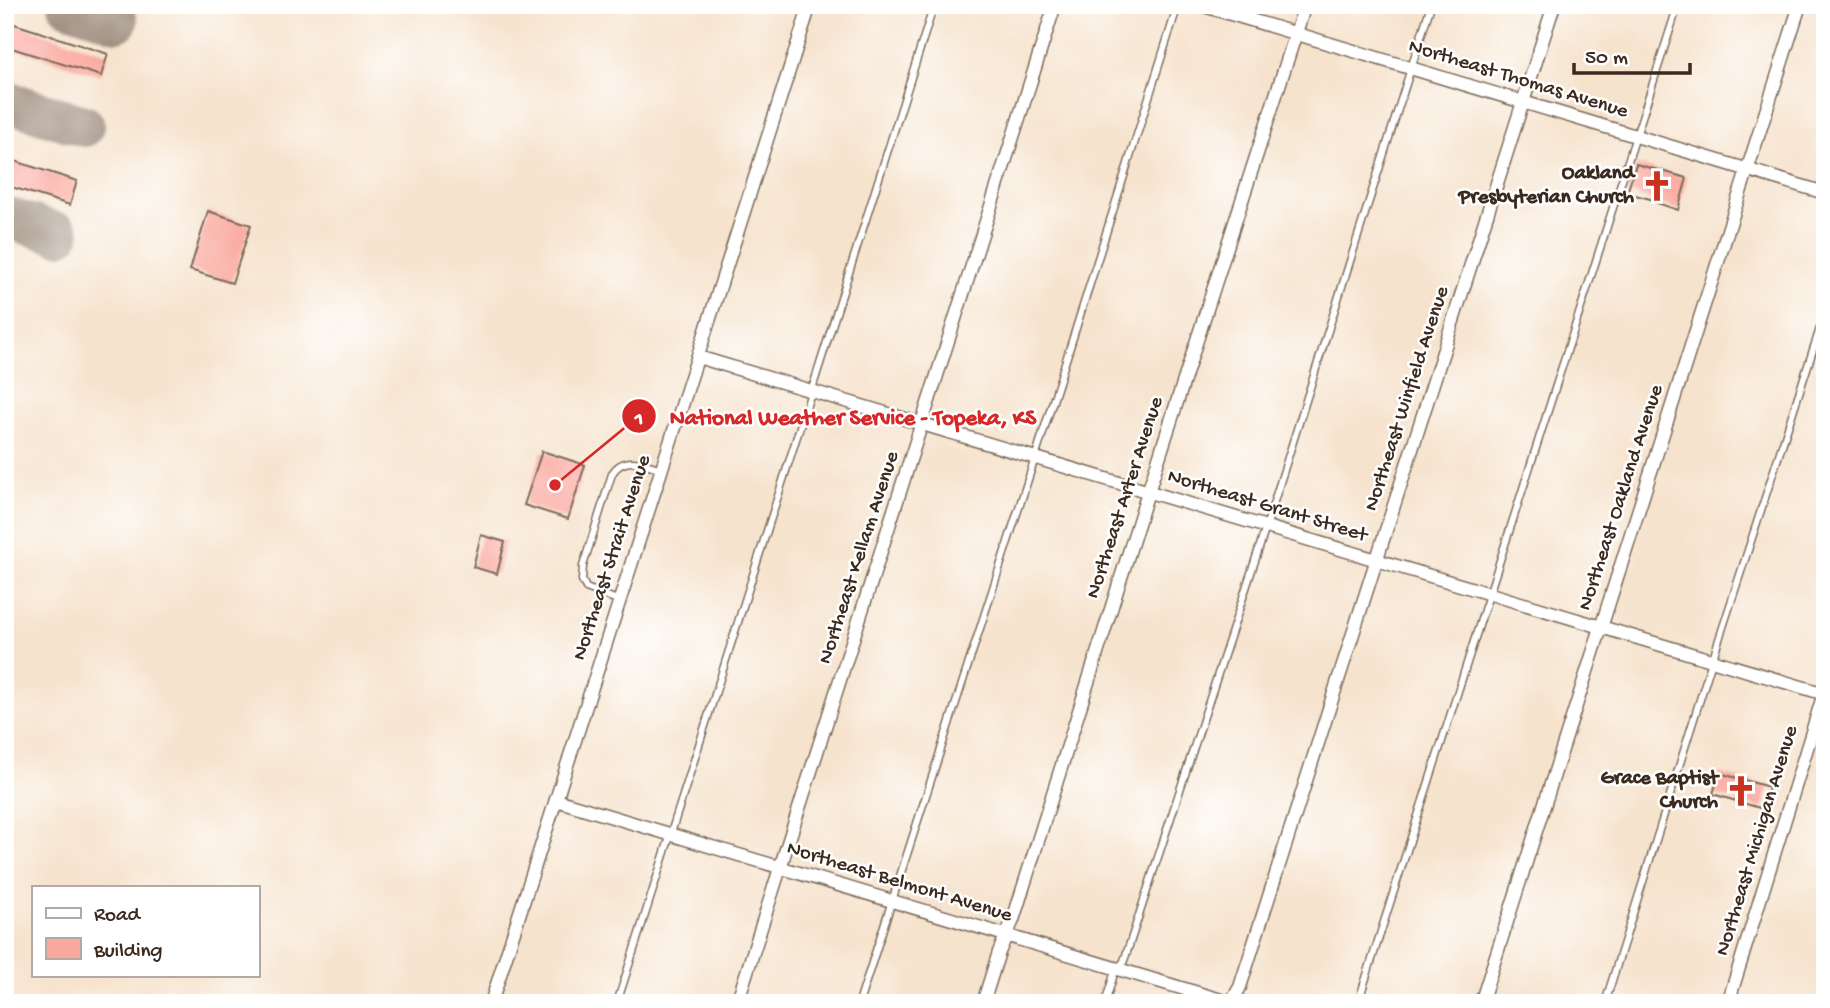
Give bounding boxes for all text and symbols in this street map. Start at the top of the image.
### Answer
scale bar [1574,32,1690,76]
street label: Northeast Thomas Avenue [1405,35,1632,126]
text: 50 m [1585,47,1628,72]
place label: Oakland Presbyterian Church [1458,162,1637,211]
church icon: Oakland Presbyterian Church [1640,169,1674,203]
street label: Northeast Winfield Avenue [1360,282,1457,515]
street label: Northeast Oakland Avenue [1574,381,1671,614]
street label: Northeast Arter Avenue [1082,393,1171,602]
callout: National Weather Service - Topeka, KS [621,394,1051,438]
text: National Weather Service - Topeka, KS [670,406,1037,433]
text: 1 [634,408,643,433]
street label: Northeast Kellam Avenue [814,447,907,667]
street label: Northeast Strait Avenue [568,451,658,664]
street label: Northeast Grant Street [1164,465,1372,550]
street label: Northeast Michigan Avenue [1711,722,1805,959]
place label: Grace Baptist Church [1601,767,1720,816]
church icon: Grace Baptist Church [1724,774,1758,808]
street label: Northeast Belmont Avenue [783,837,1016,930]
legend [32,886,259,976]
text: Road [94,904,142,929]
text: Building [93,940,163,965]

